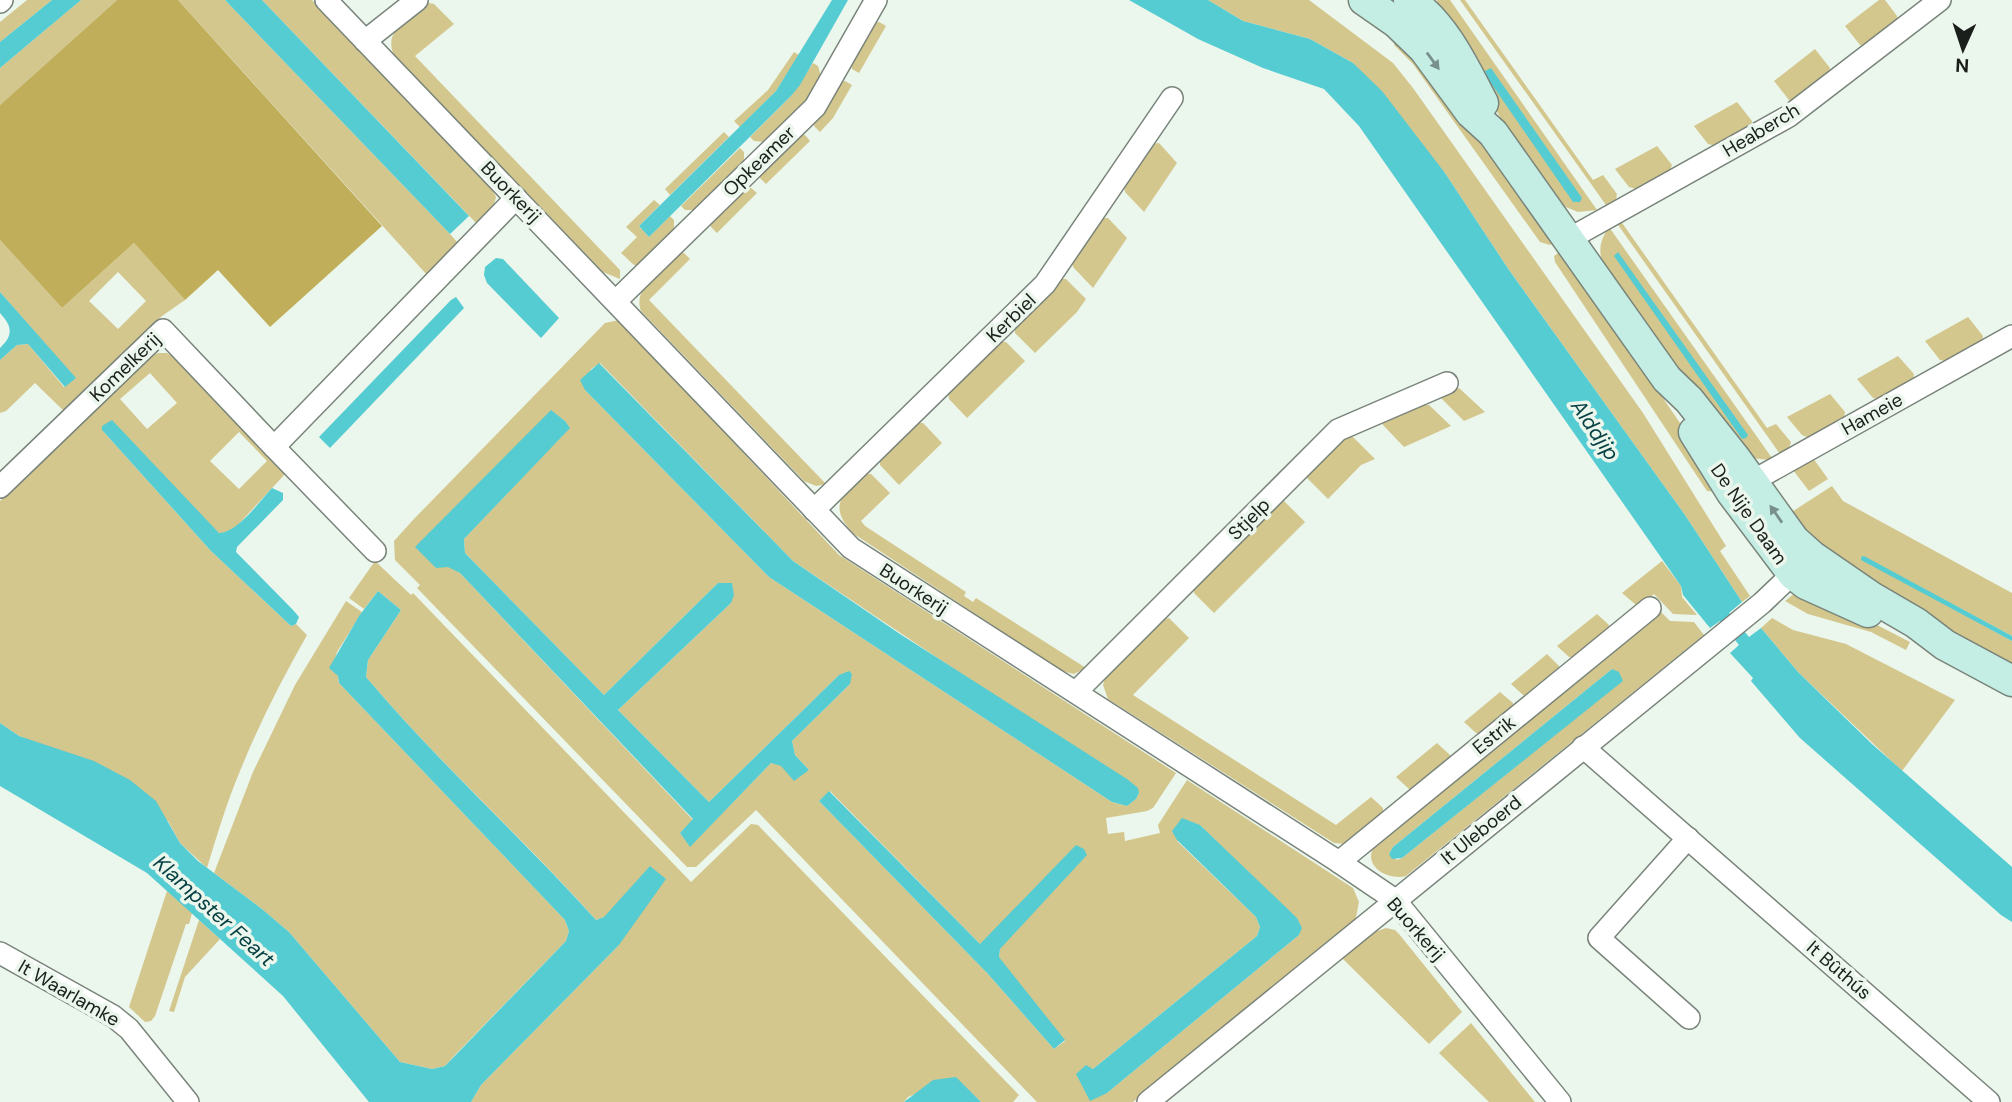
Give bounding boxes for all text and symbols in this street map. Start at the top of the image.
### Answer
north arrow [1928,14,1998,84]
one-way arrow [1426,52,1440,70]
text: N [1955,53,1970,78]
street label: Heaberch [1718,97,1804,163]
street label: Opkeamer [717,120,801,202]
street label: Buorkerij [475,156,547,228]
street label: Kerbiel [981,288,1041,348]
street label: Komelkerij [84,327,166,407]
street label: Hameie [1837,387,1907,441]
water label: Alddjip [1564,393,1626,466]
street label: De Nije Daam [1705,459,1793,569]
street label: Stjelp [1222,492,1276,546]
one-way arrow [1769,505,1783,523]
street label: Buorkerij [875,558,953,620]
street label: Estrik [1467,710,1521,760]
street label: It Uleboerd [1435,790,1527,870]
water label: Klampster Feart [147,849,281,974]
street label: Buorkerij [1381,892,1451,966]
street label: It Bûthús [1801,935,1877,1005]
street label: It Waarlamke [14,954,124,1032]

